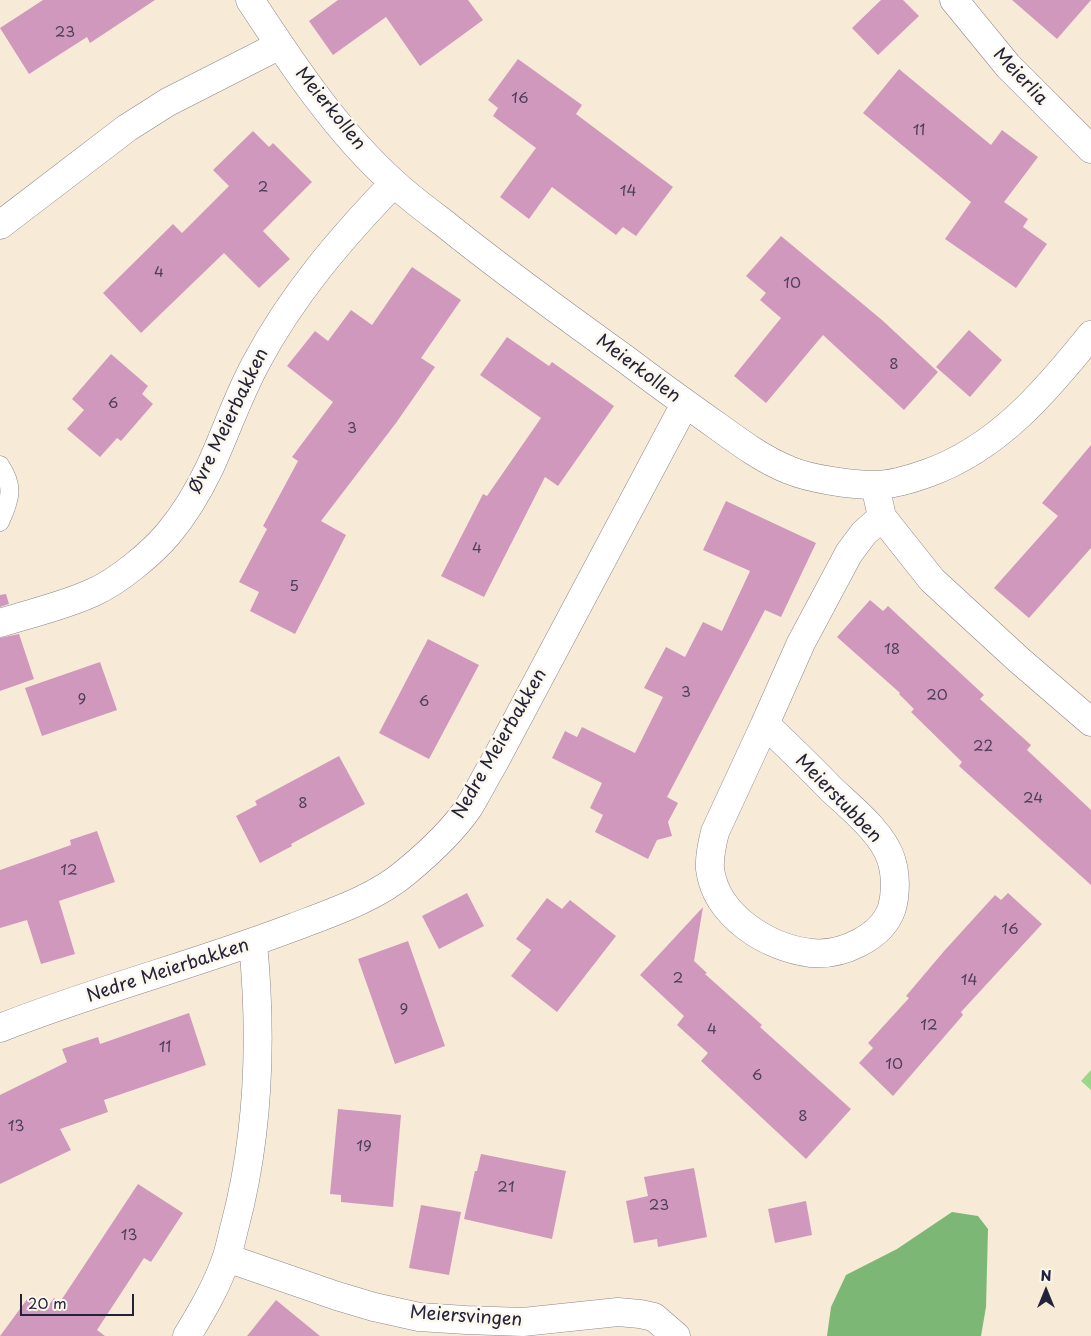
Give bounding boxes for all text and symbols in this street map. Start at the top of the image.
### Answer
house number: 23 [55,24,75,42]
street label: Meierlia [988,44,1052,110]
street label: Meierkollen [290,63,370,155]
house number: 16 [511,90,529,108]
house number: 11 [913,122,925,140]
house number: 2 [258,179,268,197]
house number: 14 [620,183,636,201]
house number: 4 [154,264,164,282]
house number: 10 [783,275,801,293]
street label: Meierkollen [592,330,684,408]
street label: Øvre Meierbakken [185,345,273,497]
house number: 8 [889,356,899,374]
house number: 6 [108,395,118,413]
house number: 3 [347,420,357,438]
house number: 4 [472,540,482,558]
house number: 5 [289,578,299,596]
house number: 18 [884,641,900,659]
street label: Nedre Meierbakken [448,665,552,823]
house number: 3 [681,684,691,702]
house number: 20 [926,687,948,705]
house number: 9 [78,691,86,709]
house number: 6 [419,693,429,711]
house number: 22 [973,738,993,756]
street label: Meierstubben [790,750,886,848]
house number: 24 [1023,790,1043,808]
house number: 8 [298,795,308,813]
house number: 12 [60,862,78,880]
house number: 16 [1001,921,1019,939]
street label: Nedre Meierbakken [84,935,252,1007]
house number: 2 [673,970,683,988]
house number: 14 [961,972,977,990]
house number: 9 [400,1001,408,1019]
house number: 12 [920,1017,938,1035]
house number: 4 [707,1021,717,1039]
house number: 11 [159,1039,171,1057]
house number: 10 [885,1056,903,1074]
house number: 6 [752,1067,762,1085]
house number: 8 [798,1108,808,1126]
house number: 13 [8,1118,24,1136]
house number: 19 [356,1138,372,1156]
house number: 21 [497,1179,515,1197]
house number: 23 [649,1197,669,1215]
house number: 13 [121,1227,137,1245]
text: N [1040,1265,1052,1286]
north arrow [1021,1266,1071,1316]
scale bar [22,1284,136,1316]
text: 20 m [28,1291,67,1314]
street label: Meiersvingen [409,1302,523,1332]

